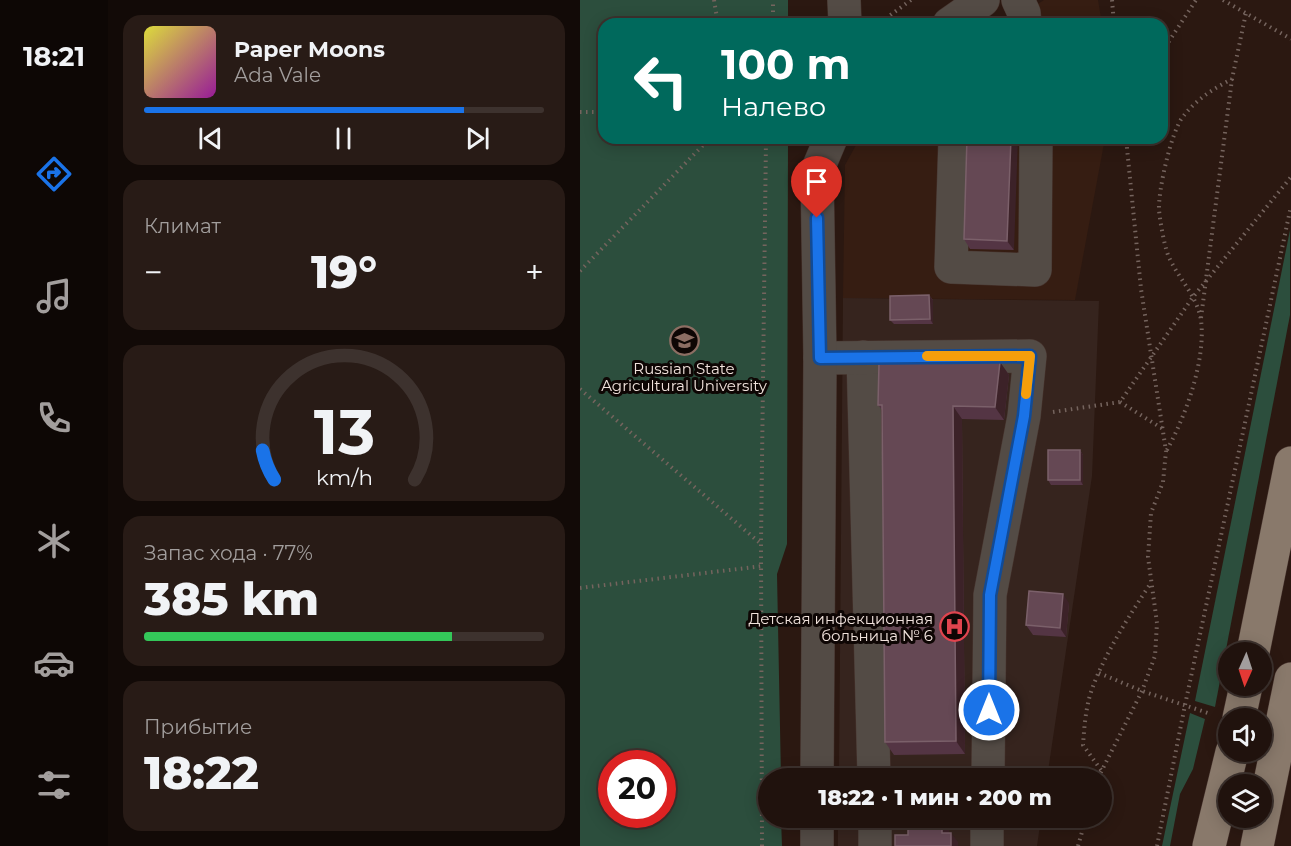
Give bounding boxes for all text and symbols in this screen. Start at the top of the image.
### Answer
text: Paper Moons [234,36,385,63]
text: 100 m [721,38,850,90]
text: 18:21 [23,40,85,73]
icon: left [622,42,700,120]
text: Ada Vale [234,63,321,87]
text: Налево [721,90,826,123]
icon: previous [194,122,227,155]
icon: pause [327,122,360,155]
icon: next [461,122,494,155]
icon: directions [33,153,75,195]
pin [791,156,842,218]
icon: arrive [800,165,833,198]
text: Климат [144,214,221,238]
text: 19° [311,244,377,299]
text: − [144,252,163,292]
text: + [525,252,544,292]
icon: music [33,275,75,317]
school or university icon: Russian State Agricultural University [668,325,700,357]
place label: Russian State Agricultural University [601,359,768,395]
text: 13 [313,394,375,470]
icon: phone [33,397,75,439]
text: km/h [315,464,373,490]
icon: climate [33,520,75,562]
text: Запас хода · 77% [144,541,313,565]
text: 385 km [144,571,319,626]
place label: Детская инфекционная больница № 6 [748,609,933,645]
hospital icon: Детская инфекционная больница № 6 [938,611,970,643]
icon: car [33,642,75,684]
north arrow [1218,642,1272,696]
map controls [1218,642,1272,828]
position arrow [957,678,1021,742]
button: sound [1218,708,1272,762]
text: Прибытие [144,715,252,739]
text: 18:22 [144,745,259,800]
speed limit sign: 20 [598,750,676,828]
icon: filters [33,764,75,806]
button: layers [1218,774,1272,828]
text: 18:22 · 1 мин · 200 m [818,784,1052,811]

